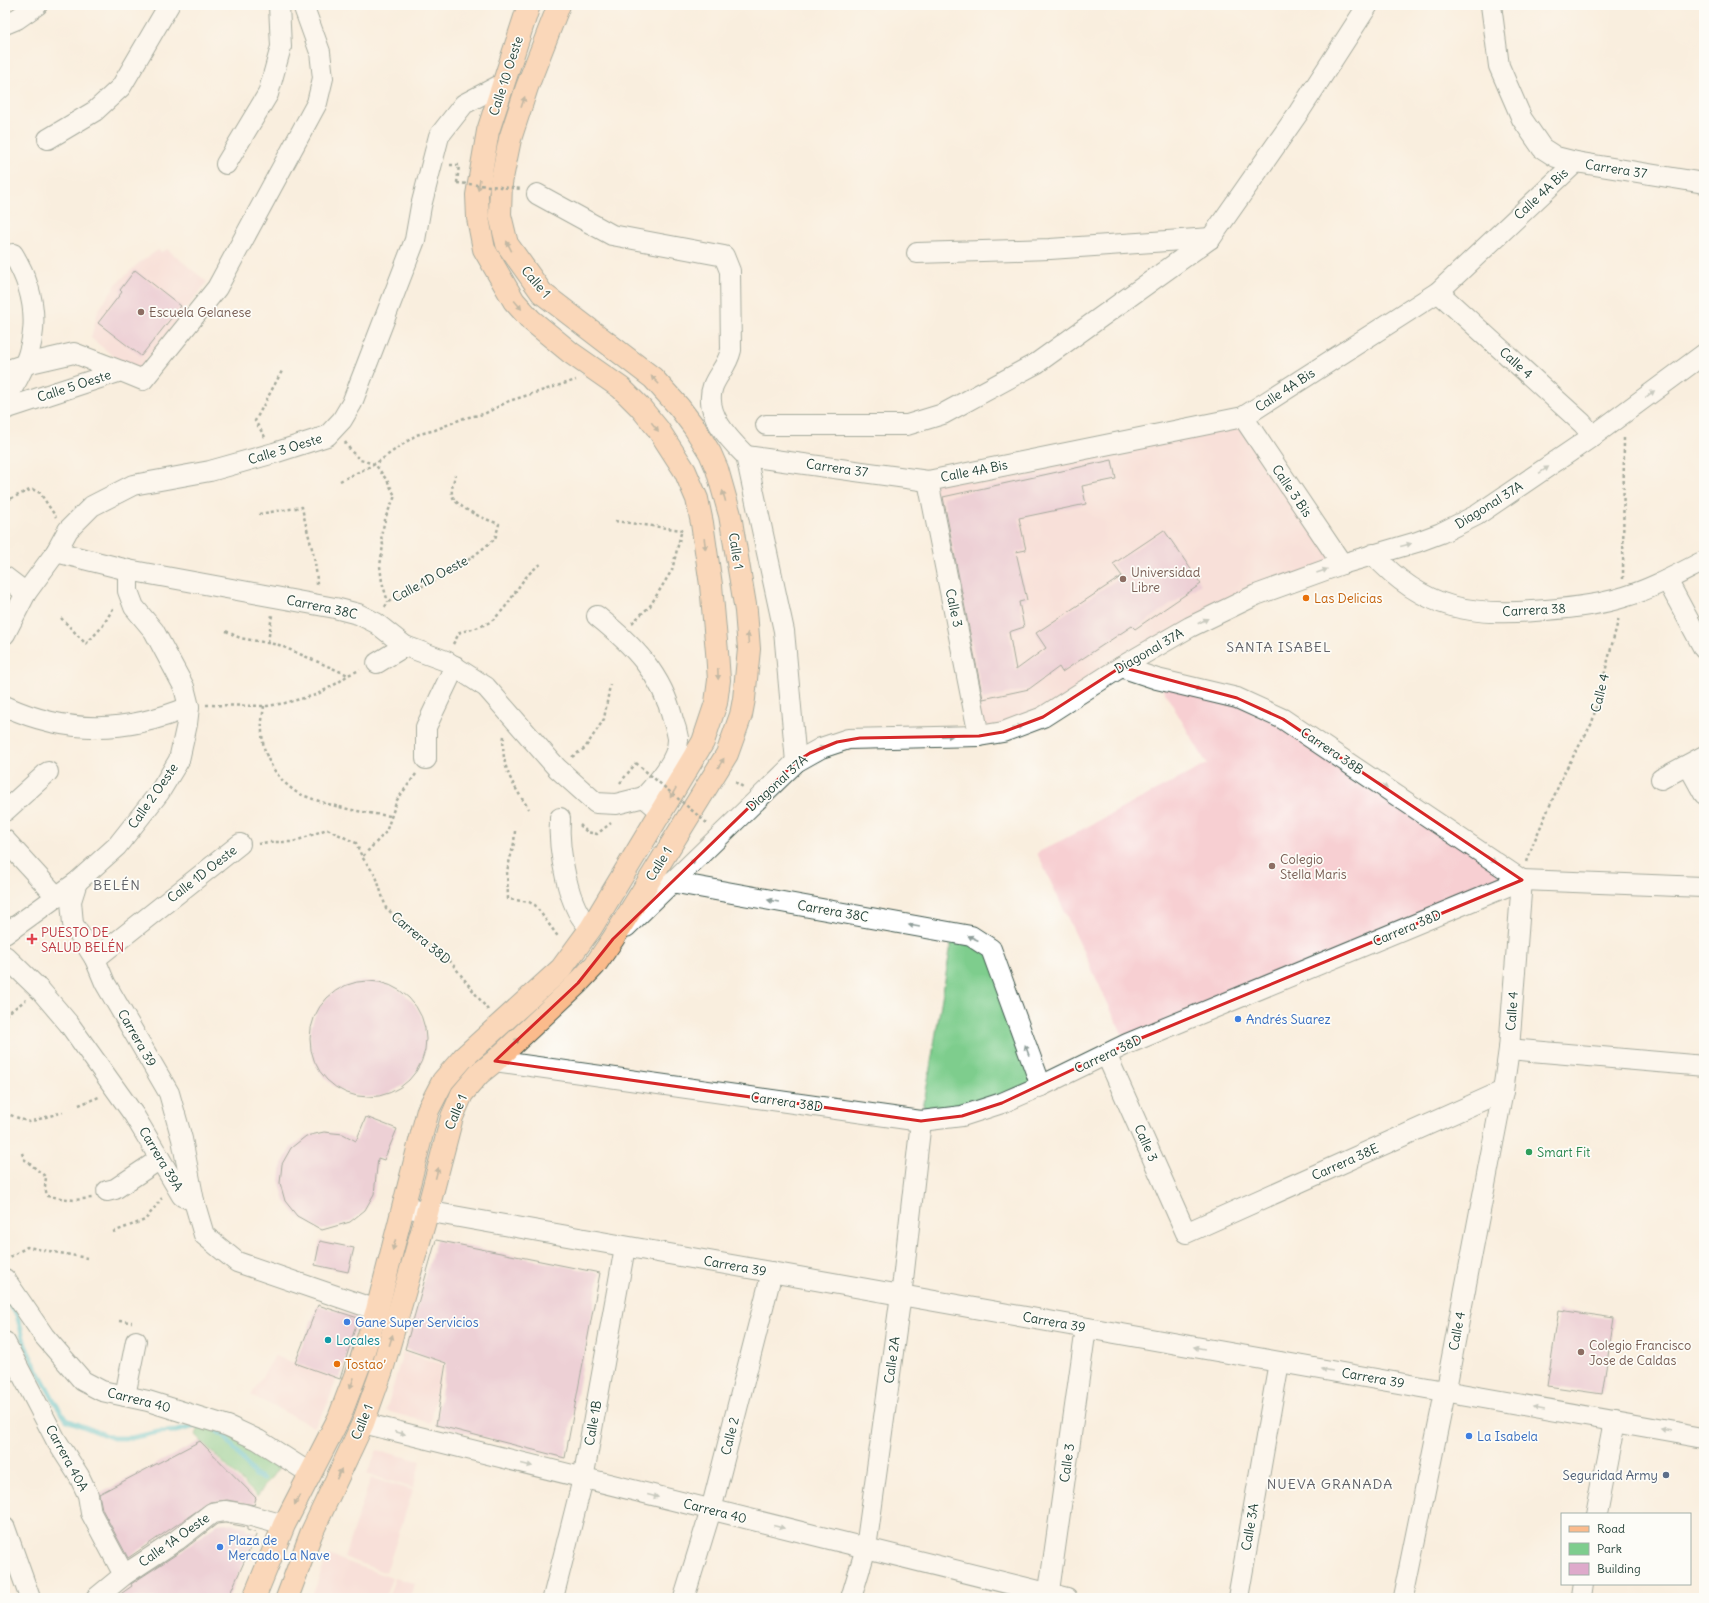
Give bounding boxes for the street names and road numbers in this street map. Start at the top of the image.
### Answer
street label: Calle 10 Oeste [485,34,527,118]
street label: Carrera 37 [1584,156,1649,182]
street label: Calle 4A Bis [1510,165,1572,223]
street label: Calle 1 [517,262,555,302]
street label: Calle 4 [1496,344,1536,382]
street label: Calle 4A Bis [1252,364,1318,416]
street label: Calle 5 Oeste [35,366,113,406]
street label: Calle 3 Oeste [246,430,324,468]
street label: Carrera 37 [805,455,870,481]
street label: Calle 4A Bis [939,456,1009,486]
street label: Calle 3 Bis [1268,462,1316,521]
street label: Diagonal 37A [1452,477,1526,533]
street label: Calle 1 [725,531,747,571]
street label: Calle 1D Oeste [389,552,471,606]
street label: Calle 3 [942,587,966,629]
street label: Carrera 38C [285,591,360,623]
street label: Carrera 38 [1502,600,1566,620]
street label: Diagonal 37A [1111,624,1187,678]
street label: Calle 4 [1587,672,1613,714]
street label: Carrera 38B [1297,724,1367,778]
street label: Diagonal 37A [743,751,811,815]
street label: Calle 2 Oeste [124,760,182,832]
street label: Calle 1D Oeste [164,842,240,906]
street label: Calle 1 [642,844,676,884]
street label: Carrera 38C [796,896,870,926]
street label: Carrera 38D [1370,906,1444,950]
street label: Carrera 38D [388,908,454,968]
street label: Calle 4 [1502,991,1522,1031]
street label: Carrera 39 [114,1006,160,1070]
street label: Carrera 38D [1071,1031,1145,1077]
street label: Carrera 38D [750,1089,824,1115]
street label: Calle 1 [441,1092,471,1132]
street label: Calle 3 [1130,1122,1162,1164]
street label: Carrera 39A [135,1124,187,1194]
street label: Carrera 38E [1309,1140,1381,1184]
street label: Carrera 39 [702,1252,768,1280]
street label: Carrera 39 [1021,1308,1087,1336]
street label: Calle 4 [1445,1310,1469,1352]
street label: Calle 2A [880,1335,904,1385]
street label: Carrera 39 [1340,1364,1406,1392]
street label: Carrera 40 [105,1384,173,1416]
street label: Calle 1B [581,1399,605,1447]
street label: Calle 1 [347,1402,377,1442]
street label: Calle 2 [717,1415,743,1457]
street label: Carrera 40A [42,1422,92,1494]
street label: Calle 3 [1056,1442,1078,1484]
street label: Carrera 40 [681,1495,749,1527]
street label: Calle 3A [1238,1502,1262,1552]
street label: Calle 1A Oeste [135,1509,213,1571]

